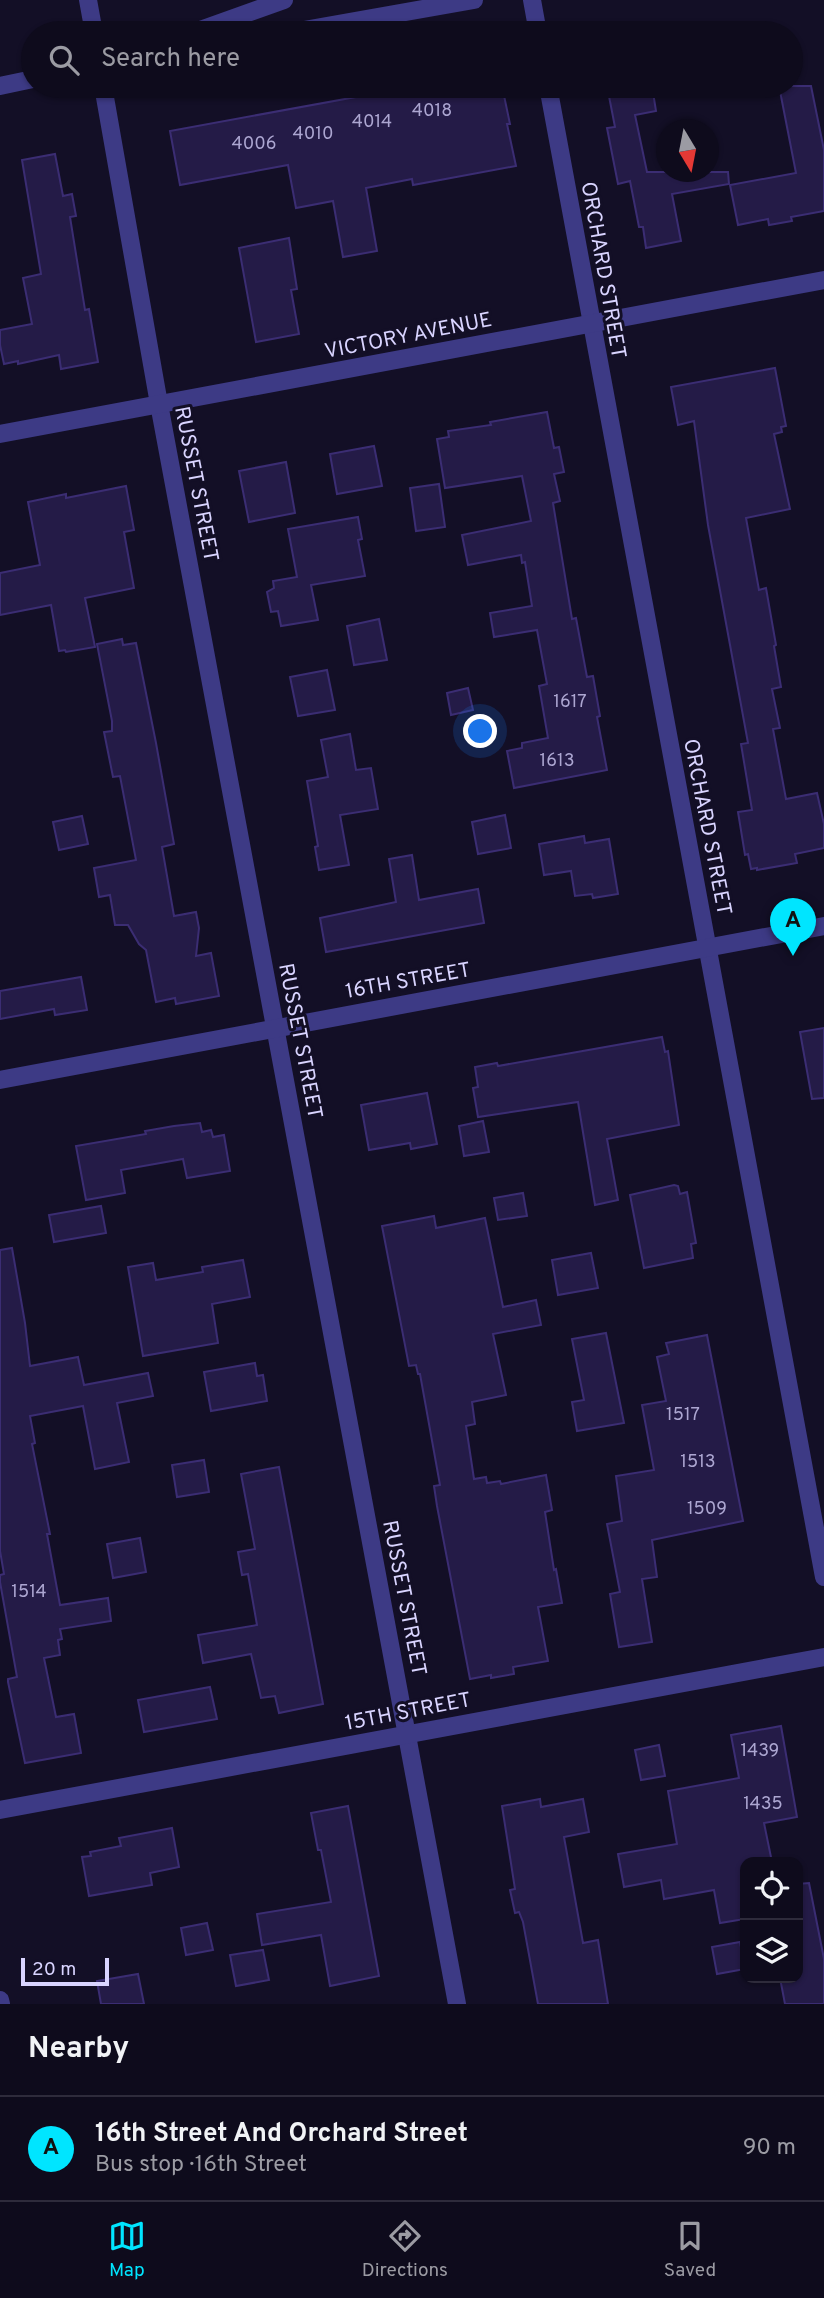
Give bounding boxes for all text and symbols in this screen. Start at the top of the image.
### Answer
search box [21,21,803,98]
icon: search [45,41,83,79]
text: Search here [101,43,240,76]
house number: 4018 [412,100,452,123]
house number: 4014 [352,111,392,134]
north arrow [656,119,719,182]
house number: 4010 [292,123,334,146]
house number: 4006 [232,133,276,156]
street label: ORCHARD STREET [574,180,631,361]
street label: VICTORY AVENUE [322,307,494,366]
street label: RUSSET STREET [167,404,224,564]
house number: 1617 [553,691,587,714]
your location [463,714,497,748]
street label: ORCHARD STREET [676,737,737,918]
house number: 1613 [539,750,575,773]
pin: A [770,898,816,956]
street label: 16TH STREET [344,957,473,1006]
street label: RUSSET STREET [271,961,328,1121]
house number: 1517 [666,1404,700,1427]
house number: 1513 [680,1451,716,1474]
house number: 1509 [687,1498,727,1521]
street label: RUSSET STREET [375,1518,432,1678]
house number: 1514 [11,1581,47,1604]
street label: 15TH STREET [343,1687,474,1738]
house number: 1439 [741,1740,779,1763]
house number: 1435 [743,1793,783,1816]
map controls [740,1857,803,1983]
button: locate [740,1857,803,1920]
button: layers [740,1920,803,1983]
scale bar [21,1955,108,1987]
text: 20 m [32,1958,76,1982]
text: Nearby [28,2031,129,2068]
text: 16th Street And Orchard Street [95,2118,468,2151]
text: A [43,2134,59,2163]
text: 90 m [743,2134,796,2163]
text: Bus stop · 16th Street [95,2151,307,2180]
tab: Map [108,2217,146,2283]
tab: Directions [362,2217,448,2283]
tab: Saved [664,2217,716,2283]

